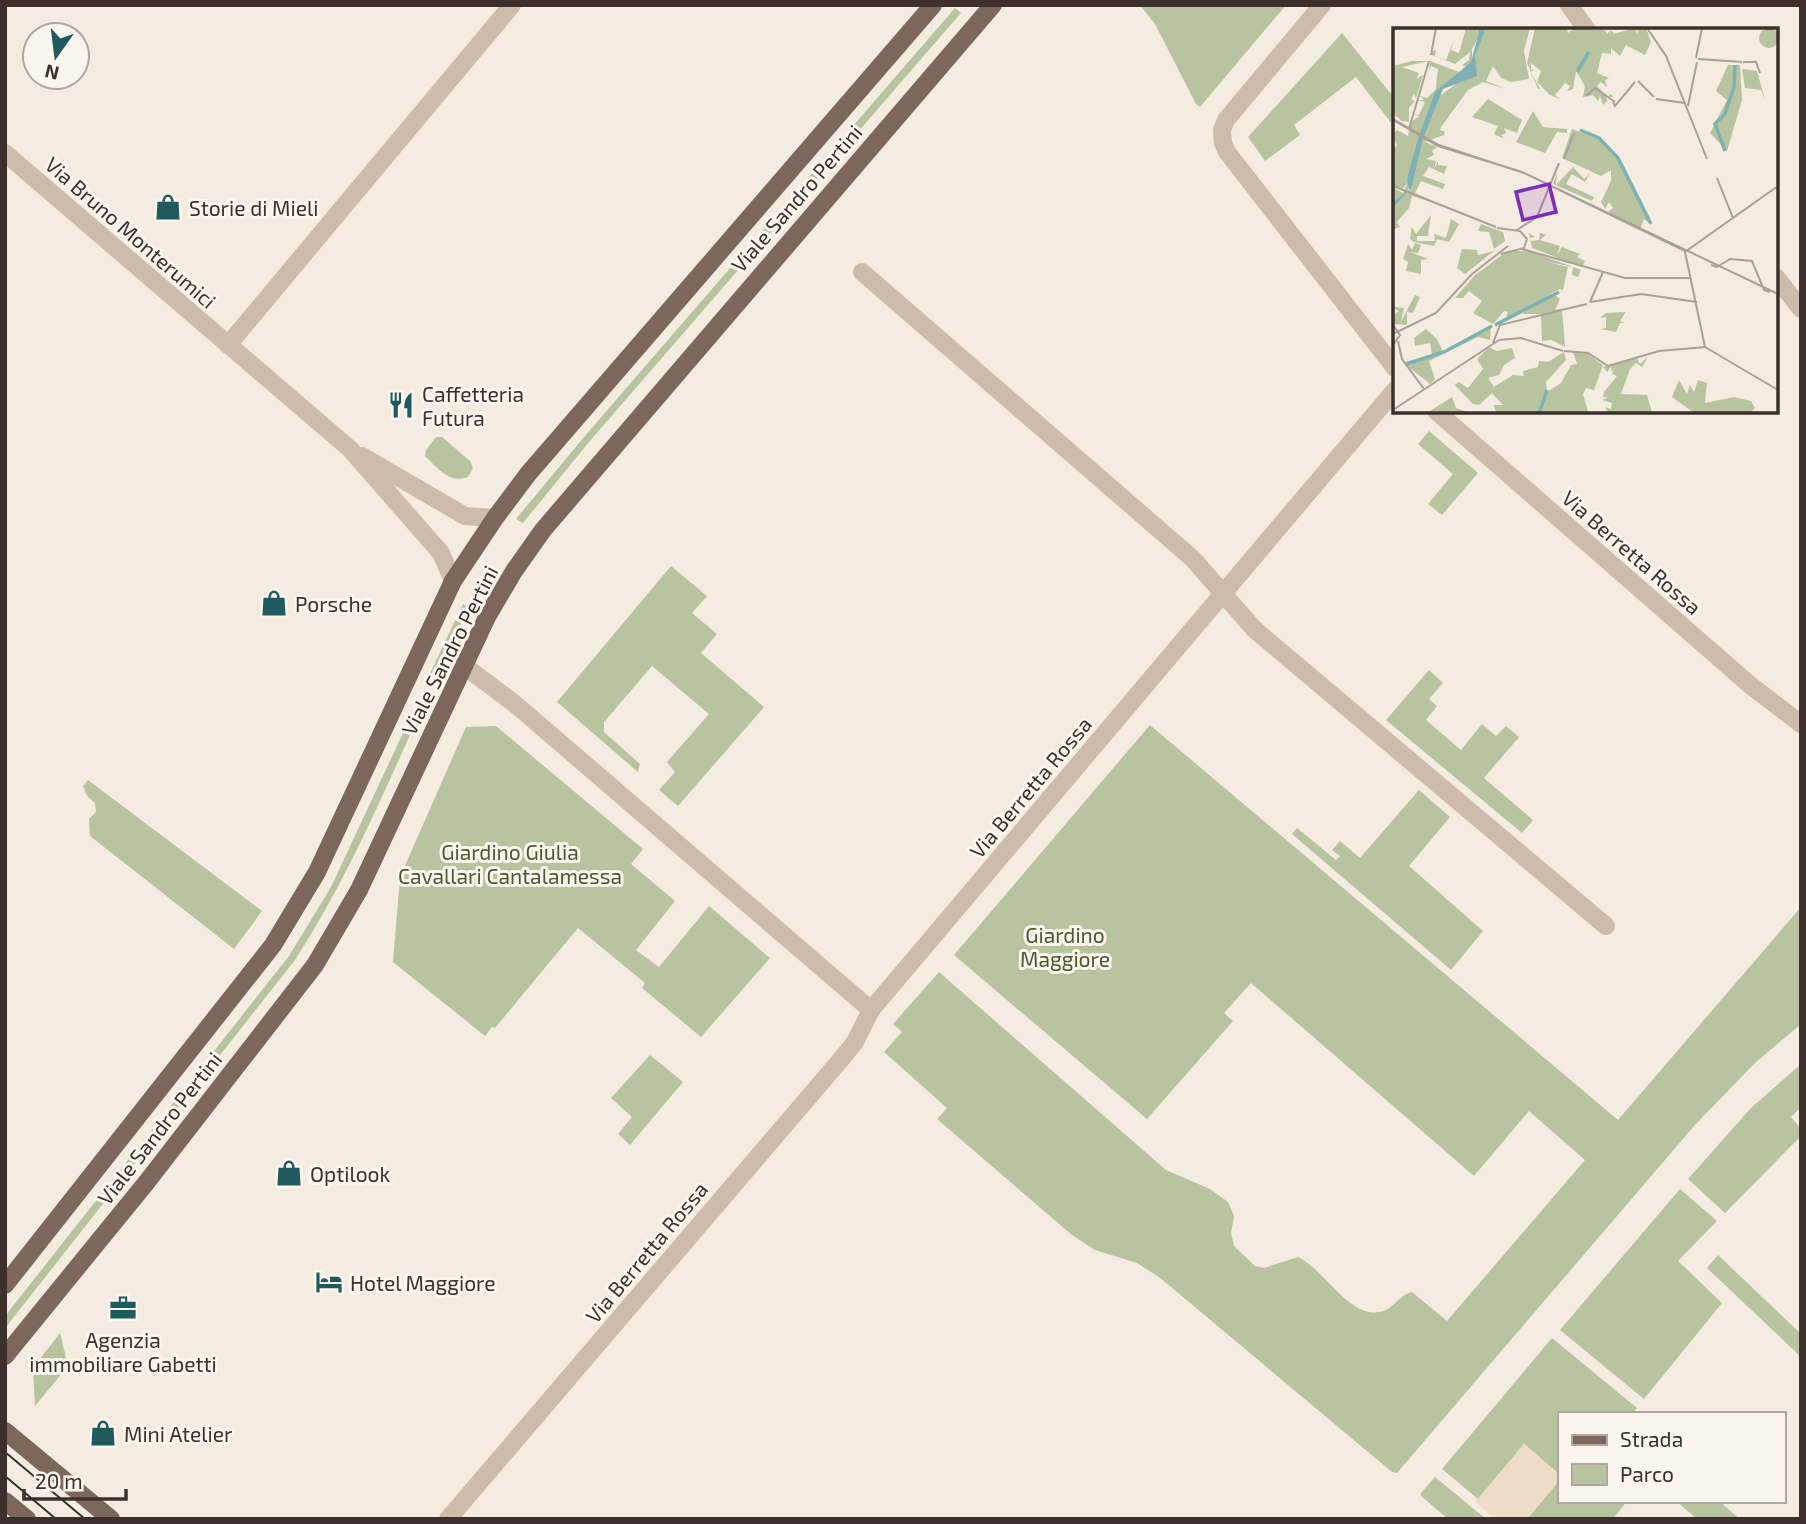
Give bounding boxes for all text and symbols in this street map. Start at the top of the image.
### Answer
north arrow [21,21,91,91]
inset map [1393,28,1778,413]
text: N [42,60,61,86]
street label: Viale Sandro Pertini [725,119,867,277]
street label: Via Bruno Monterumici [41,151,221,313]
shop icon: Storie di Mieli [153,192,183,222]
place label: Storie di Mieli [189,195,318,220]
place label: Caffetteria Futura [422,381,524,430]
restaurant icon: Caffetteria Futura [386,390,416,420]
street label: Via Berretta Rossa [1557,485,1707,619]
street label: Viale Sandro Pertini [396,561,502,739]
shop icon: Porsche [259,588,289,618]
place label: Porsche [295,591,372,616]
street label: Via Berretta Rossa [964,711,1096,863]
park label: Giardino Giulia Cavallari Cantalamessa [398,839,622,888]
park label: Giardino Maggiore [1020,922,1110,971]
street label: Viale Sandro Pertini [92,1047,226,1209]
shop icon: Optilook [274,1158,304,1188]
place label: Optilook [310,1161,390,1186]
street label: Via Berretta Rossa [580,1176,712,1328]
hotel icon: Hotel Maggiore [314,1267,344,1297]
place label: Hotel Maggiore [350,1270,496,1295]
office icon: Agenzia immobiliare Gabetti [108,1293,138,1323]
place label: Agenzia immobiliare Gabetti [29,1327,217,1376]
legend [1558,1412,1785,1503]
shop icon: Mini Atelier [88,1418,118,1448]
place label: Mini Atelier [124,1421,233,1446]
text: Strada [1620,1426,1683,1451]
scale bar [24,1458,126,1502]
text: Parco [1620,1461,1674,1486]
text: 20 m [35,1468,83,1493]

